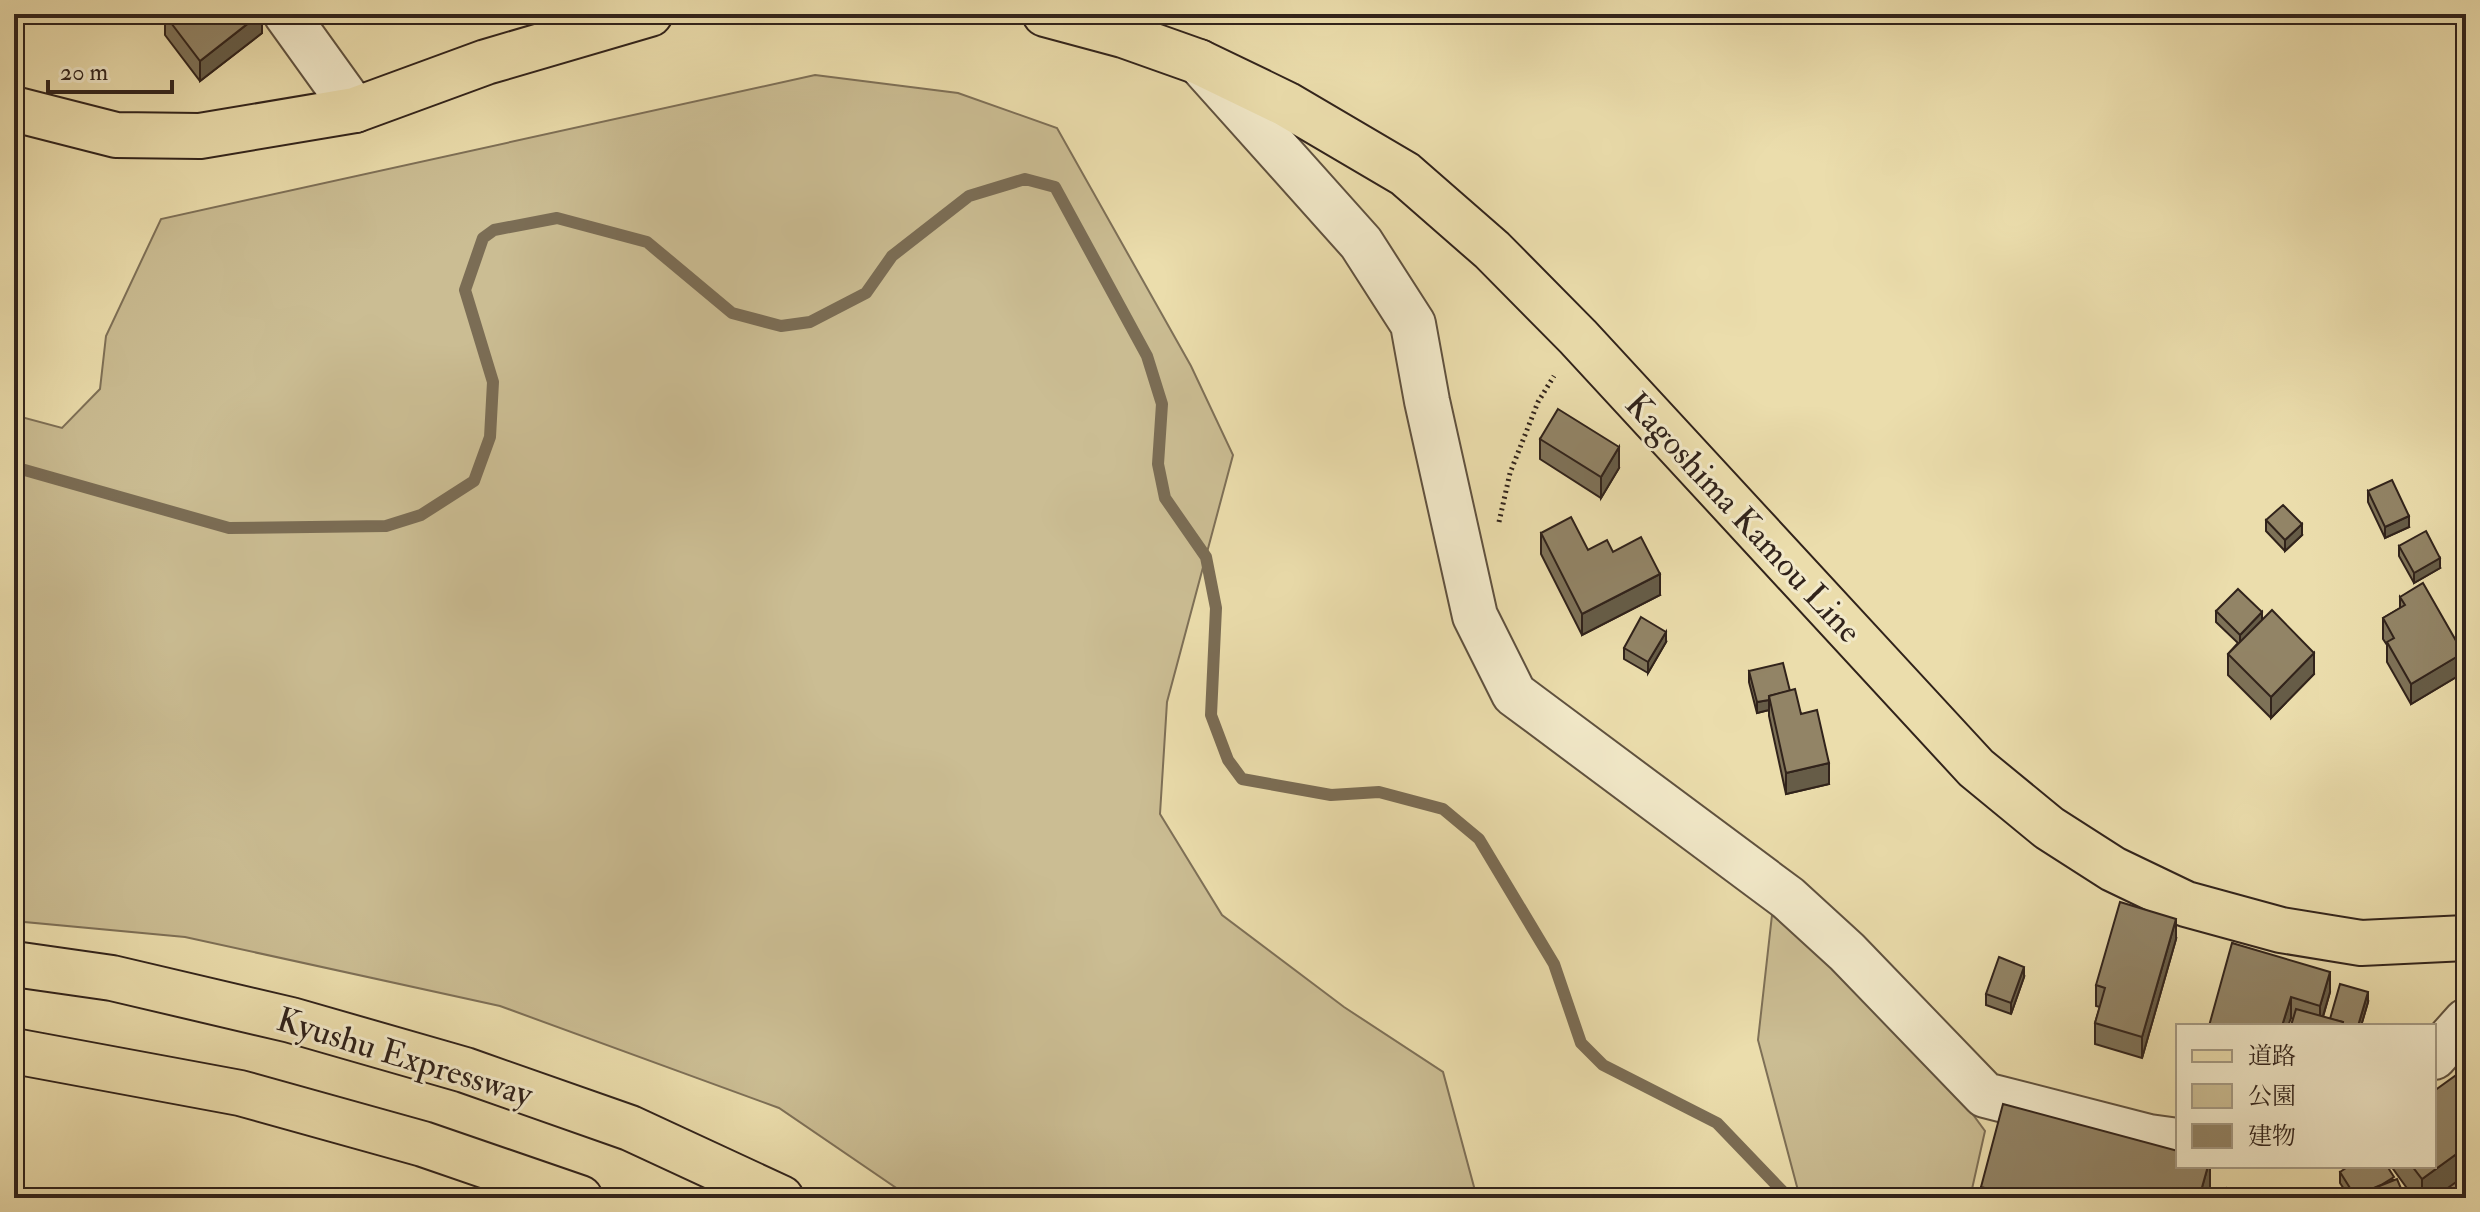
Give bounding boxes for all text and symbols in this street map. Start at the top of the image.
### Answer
scale bar [48,44,172,94]
text: 20 m [60,57,109,88]
street label: Kagoshima Kamou Line [1616,384,1870,652]
street label: Kyushu Expressway [271,998,539,1117]
legend [2176,1024,2436,1168]
text: 道路 [2248,1041,2296,1072]
text: 公園 [2248,1081,2296,1112]
text: 建物 [2248,1121,2296,1152]

